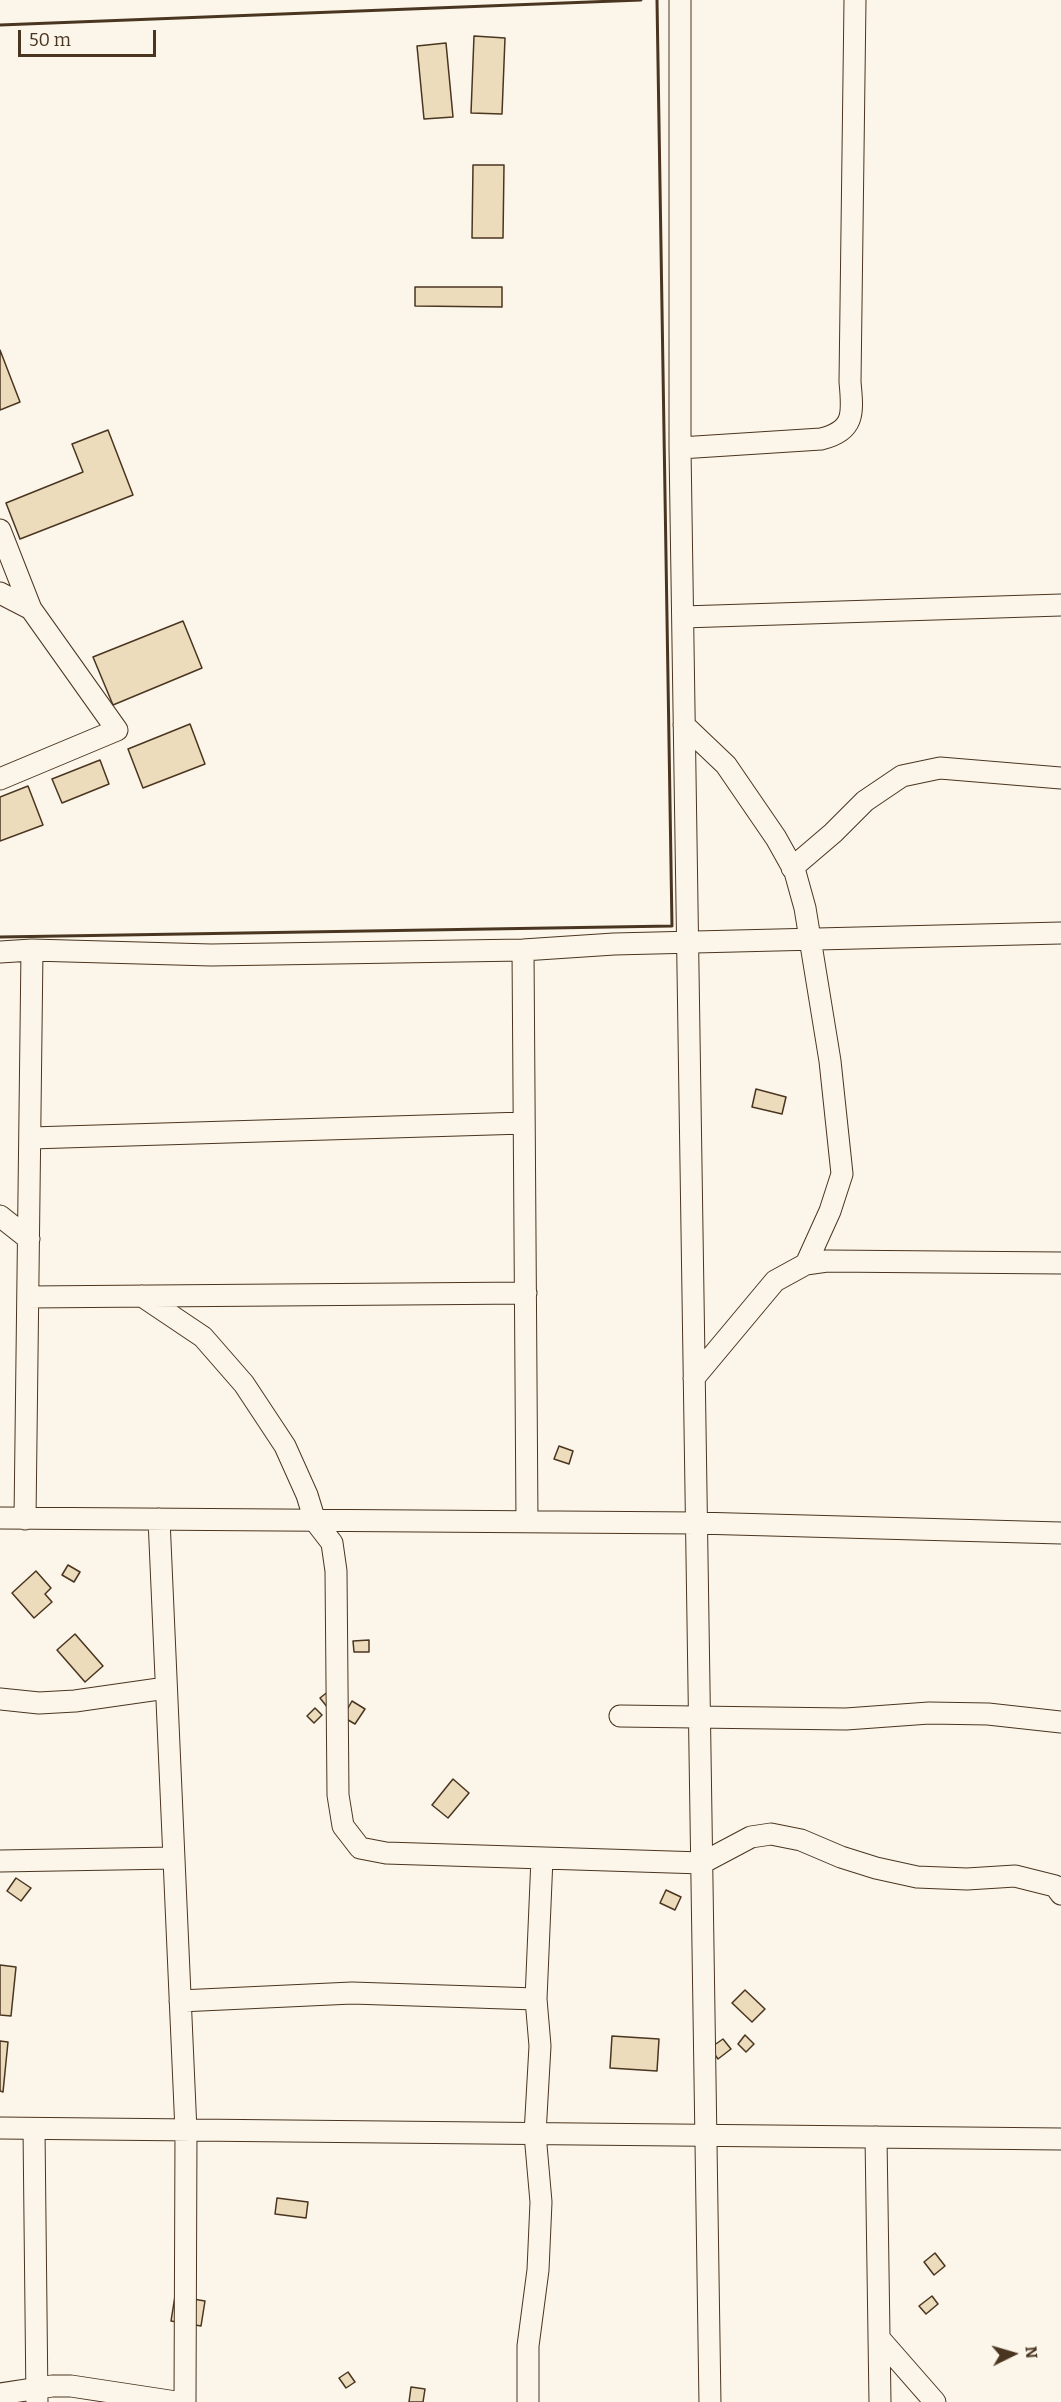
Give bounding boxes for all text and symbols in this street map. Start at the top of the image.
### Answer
scale bar [21,18,159,56]
text: 50 m [29,29,71,51]
north arrow [983,2324,1043,2384]
text: N [1021,2345,1041,2359]

